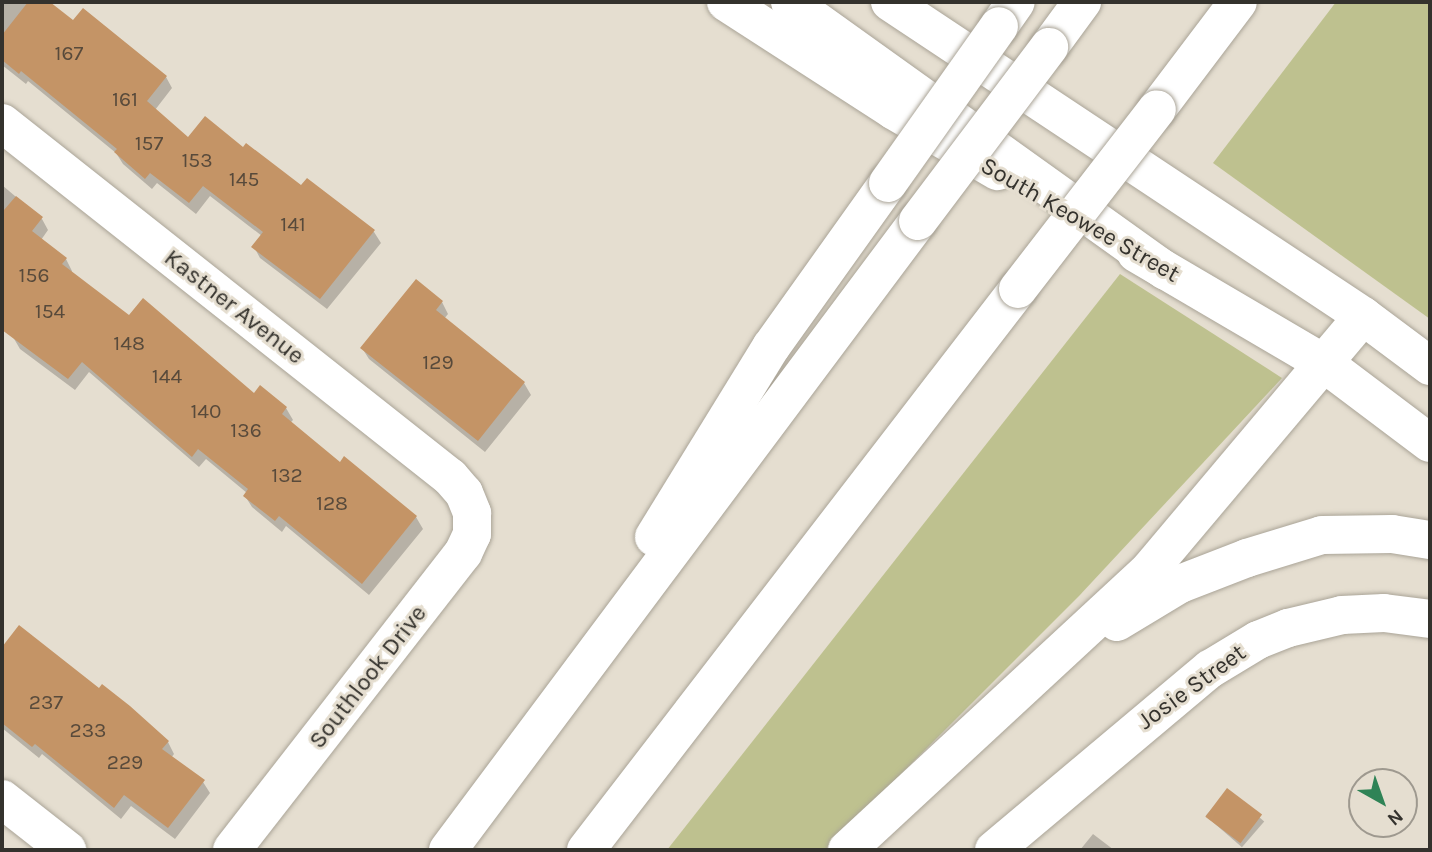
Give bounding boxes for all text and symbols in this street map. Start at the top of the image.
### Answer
house number: 167 [55,40,83,66]
house number: 161 [112,86,138,112]
house number: 157 [135,130,163,156]
house number: 153 [181,147,213,173]
street label: South Keowee Street [975,151,1185,289]
house number: 145 [229,166,259,192]
house number: 141 [280,211,306,237]
street label: Kastner Avenue [158,243,310,371]
house number: 156 [19,262,49,288]
house number: 154 [35,298,65,324]
house number: 148 [113,330,145,356]
house number: 129 [422,349,454,375]
house number: 144 [152,363,182,389]
house number: 140 [190,398,222,424]
house number: 136 [230,417,262,443]
house number: 132 [271,462,303,488]
house number: 128 [316,490,348,516]
street label: Southlook Drive [303,600,433,754]
street label: Josie Street [1132,638,1252,736]
house number: 237 [29,689,63,715]
house number: 233 [70,717,106,743]
house number: 229 [107,749,143,775]
north arrow [1348,768,1418,838]
text: N [1383,805,1408,830]

